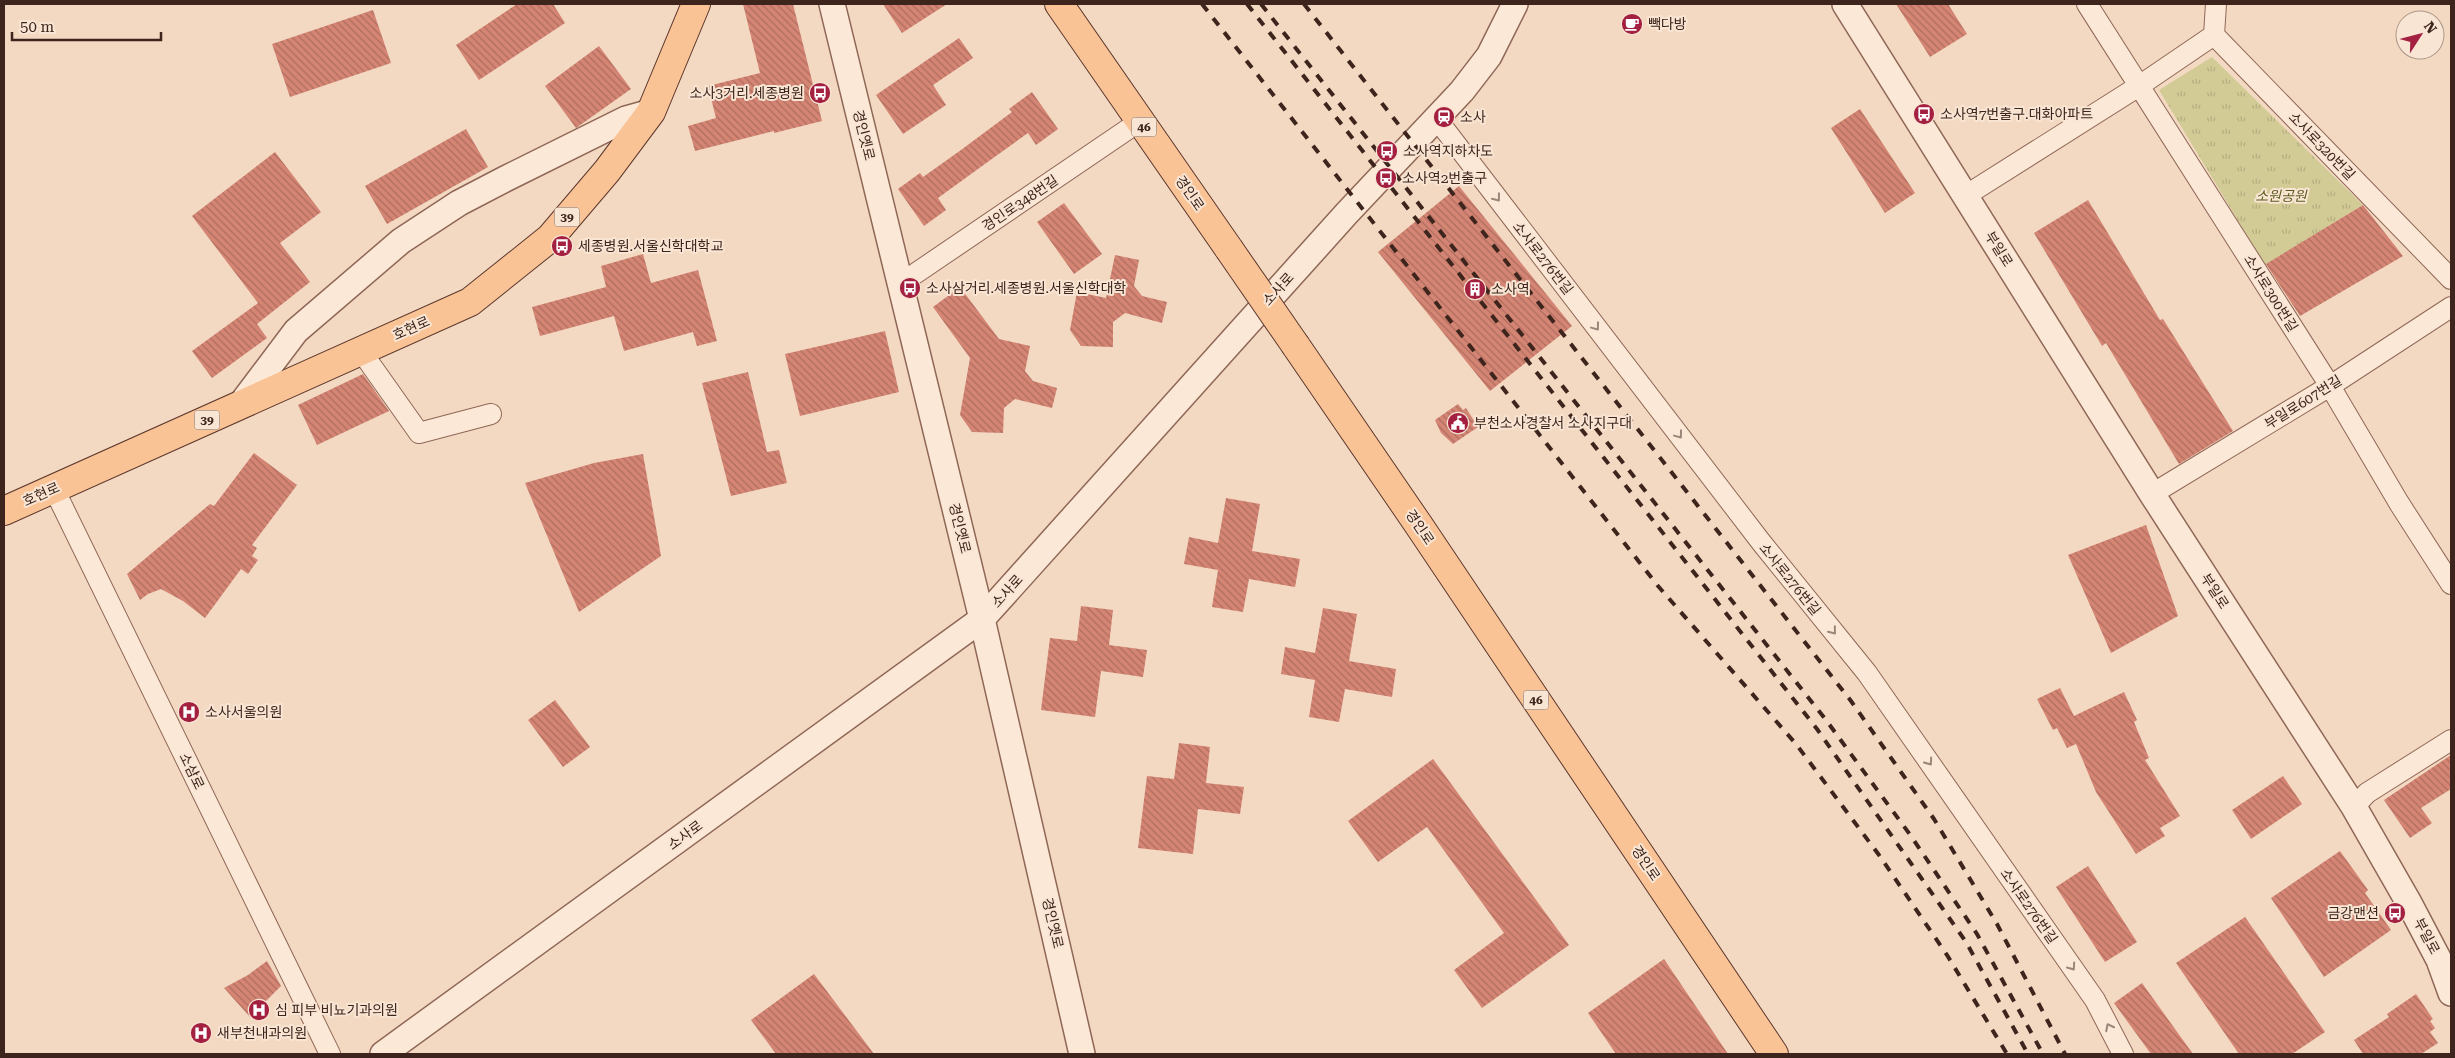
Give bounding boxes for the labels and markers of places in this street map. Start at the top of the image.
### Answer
cafe icon: 빽다방 [1620,12,1644,36]
place label: 빽다방 [1648,16,1687,32]
bus stop icon: 소사3거리.세종병원 [808,81,832,105]
place label: 소사3거리.세종병원 [690,85,804,101]
bus stop icon: 소사역7번출구.대화아파트 [1912,102,1936,126]
station icon: 소사 [1432,105,1456,129]
place label: 소사역7번출구.대화아파트 [1940,106,2093,122]
place label: 소사 [1460,109,1486,125]
bus stop icon: 소사역지하차도 [1375,139,1399,163]
place label: 소사역지하차도 [1403,143,1493,159]
bus stop icon: 소사역2번출구 [1374,166,1398,190]
place label: 소사역2번출구 [1402,170,1487,186]
bus stop icon: 세종병원.서울신학대학교 [550,234,574,258]
place label: 세종병원.서울신학대학교 [578,238,723,254]
bus stop icon: 소사삼거리.세종병원.서울신학대학 [898,276,922,300]
building icon: 소사역 [1463,277,1487,301]
place label: 소사삼거리.세종병원.서울신학대학 [926,280,1127,296]
place label: 소사역 [1491,281,1530,297]
public building icon: 부천소사경찰서 소사지구대 [1446,411,1470,435]
place label: 부천소사경찰서 소사지구대 [1474,415,1632,431]
hospital icon: 소사서울의원 [177,700,201,724]
place label: 소사서울의원 [205,704,282,720]
bus stop icon: 금강맨션 [2383,901,2407,925]
place label: 금강맨션 [2327,905,2379,921]
hospital icon: 심 피부 비뇨기과의원 [247,998,271,1022]
place label: 심 피부 비뇨기과의원 [275,1002,398,1018]
hospital icon: 새부천내과의원 [189,1021,213,1045]
place label: 새부천내과의원 [217,1025,307,1041]

